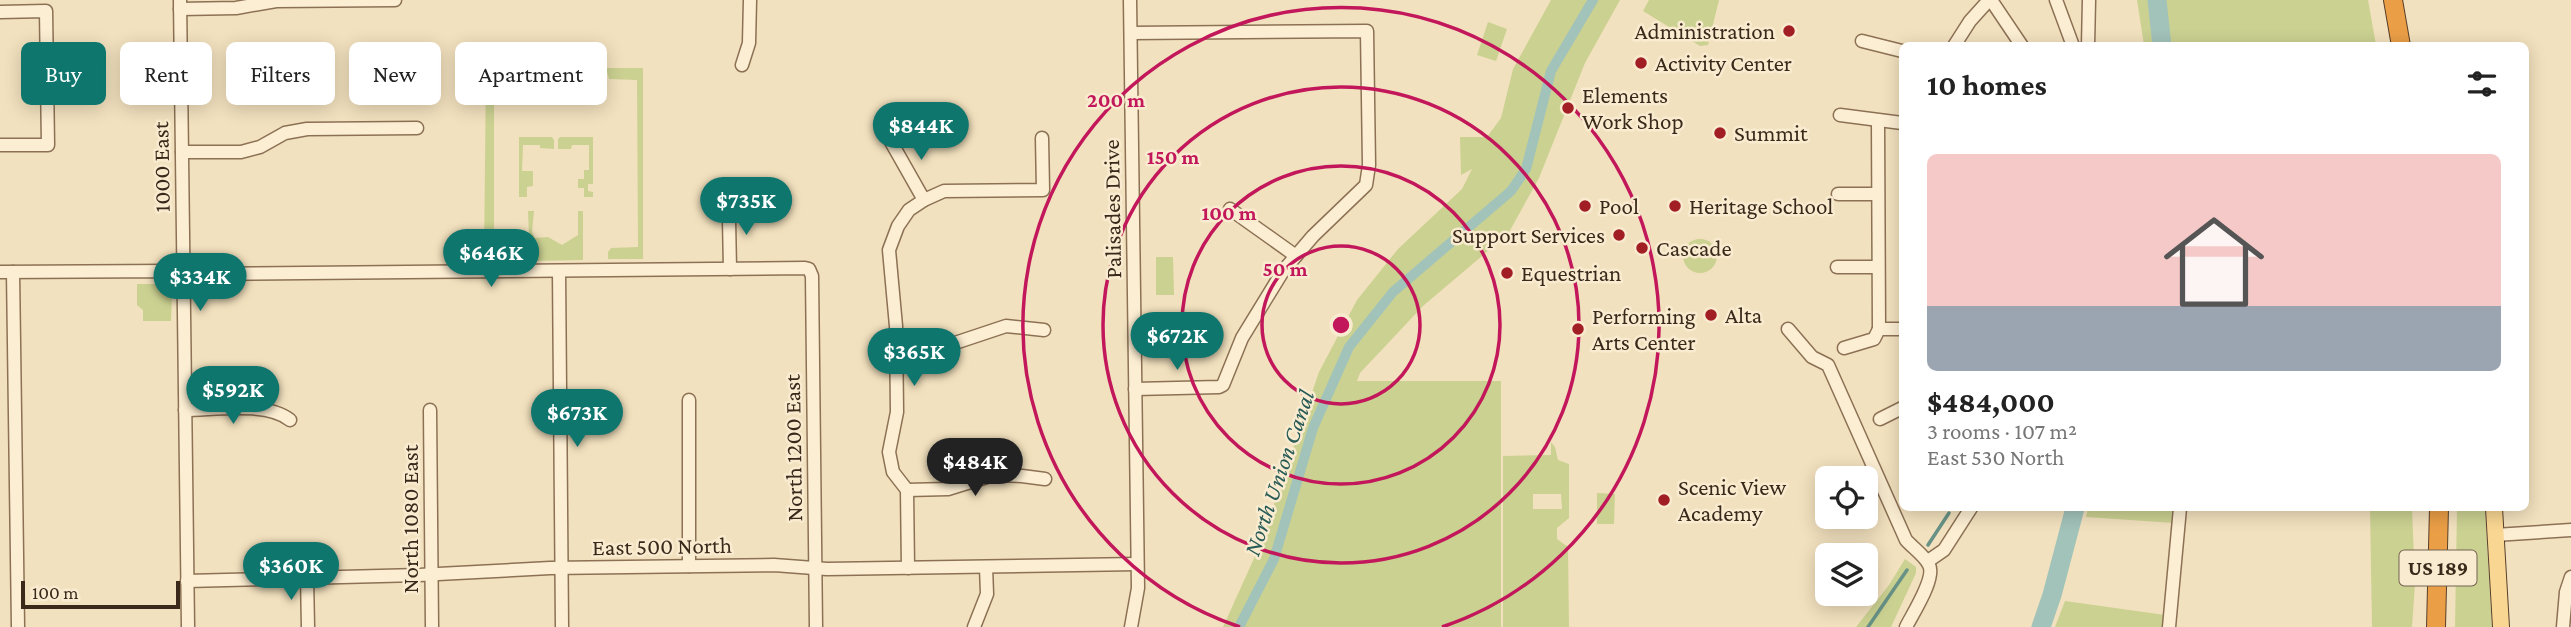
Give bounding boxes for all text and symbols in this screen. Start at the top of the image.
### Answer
place label: Administration [1635,18,1775,44]
marker: Administration [1781,23,1797,39]
chip: Buy [21,42,106,105]
chip: Rent [120,42,212,105]
chip: Filters [226,42,335,105]
chip: New [349,42,441,105]
chip: Apartment [455,42,607,105]
place label: Activity Center [1655,50,1792,76]
marker: Activity Center [1633,55,1649,71]
icon: filters [2463,65,2501,103]
text: 10 homes [1927,68,2047,101]
place label: Elements Work Shop [1582,82,1683,134]
text: 200 m [1087,88,1145,112]
marker: Elements Work Shop [1560,100,1576,116]
pin: $844K [872,102,970,162]
text: $844K [889,112,953,138]
place label: Summit [1734,120,1808,146]
street label: 1000 East [147,121,175,213]
marker: Summit [1712,125,1728,141]
street label: Palisades Drive [1098,139,1126,279]
text: 150 m [1147,145,1200,169]
pin: $735K [697,177,795,237]
text: $735K [716,187,776,213]
place label: Pool [1599,193,1639,219]
place label: Heritage School [1689,193,1833,219]
marker: Pool [1577,198,1593,214]
marker: Heritage School [1667,198,1683,214]
icon: home [2151,199,2277,325]
text: 100 m [1201,201,1257,225]
place label: Support Services [1452,222,1605,248]
marker: Support Services [1611,227,1627,243]
pin: $646K [442,230,540,289]
place label: Cascade [1656,235,1732,261]
text: $646K [459,239,523,265]
marker: Cascade [1634,240,1650,256]
pin: $334K [151,254,249,313]
text: 50 m [1263,257,1308,281]
place label: Equestrian [1521,260,1621,286]
text: $334K [170,263,230,289]
marker: Equestrian [1499,265,1515,281]
place label: Alta [1725,302,1763,328]
place label: Performing Arts Center [1592,303,1696,355]
marker: Alta [1703,307,1719,323]
pin: $672K [1128,312,1226,372]
centre of rings [1329,313,1353,337]
marker: Performing Arts Center [1570,321,1586,337]
text: $672K [1147,322,1207,348]
pin: $365K [865,328,963,388]
text: $365K [884,338,944,364]
pin: $592K [184,366,282,426]
street label: North 1200 East [779,374,807,522]
text: $592K [202,376,264,402]
text: $484,000 [1927,385,2055,418]
water label: North Union Canal [1238,386,1320,559]
pin: $673K [528,390,626,449]
text: $673K [547,399,607,425]
text: 3 rooms · 107 m² [1927,418,2077,444]
pin: $484K [926,438,1024,498]
street label: North 1080 East [397,444,423,593]
text: East 530 North [1927,444,2064,470]
text: $484K [943,448,1007,474]
map controls [1815,466,1878,606]
button: locate [1815,466,1878,529]
place label: Scenic View Academy [1678,474,1786,526]
marker: Scenic View Academy [1656,492,1672,508]
street label: East 500 North [592,532,732,560]
pin: $360K [242,542,340,602]
button: layers [1815,543,1878,606]
road number: US 189 [2400,550,2476,586]
text: $360K [259,552,323,578]
scale bar [21,578,180,610]
text: 100 m [32,582,79,603]

